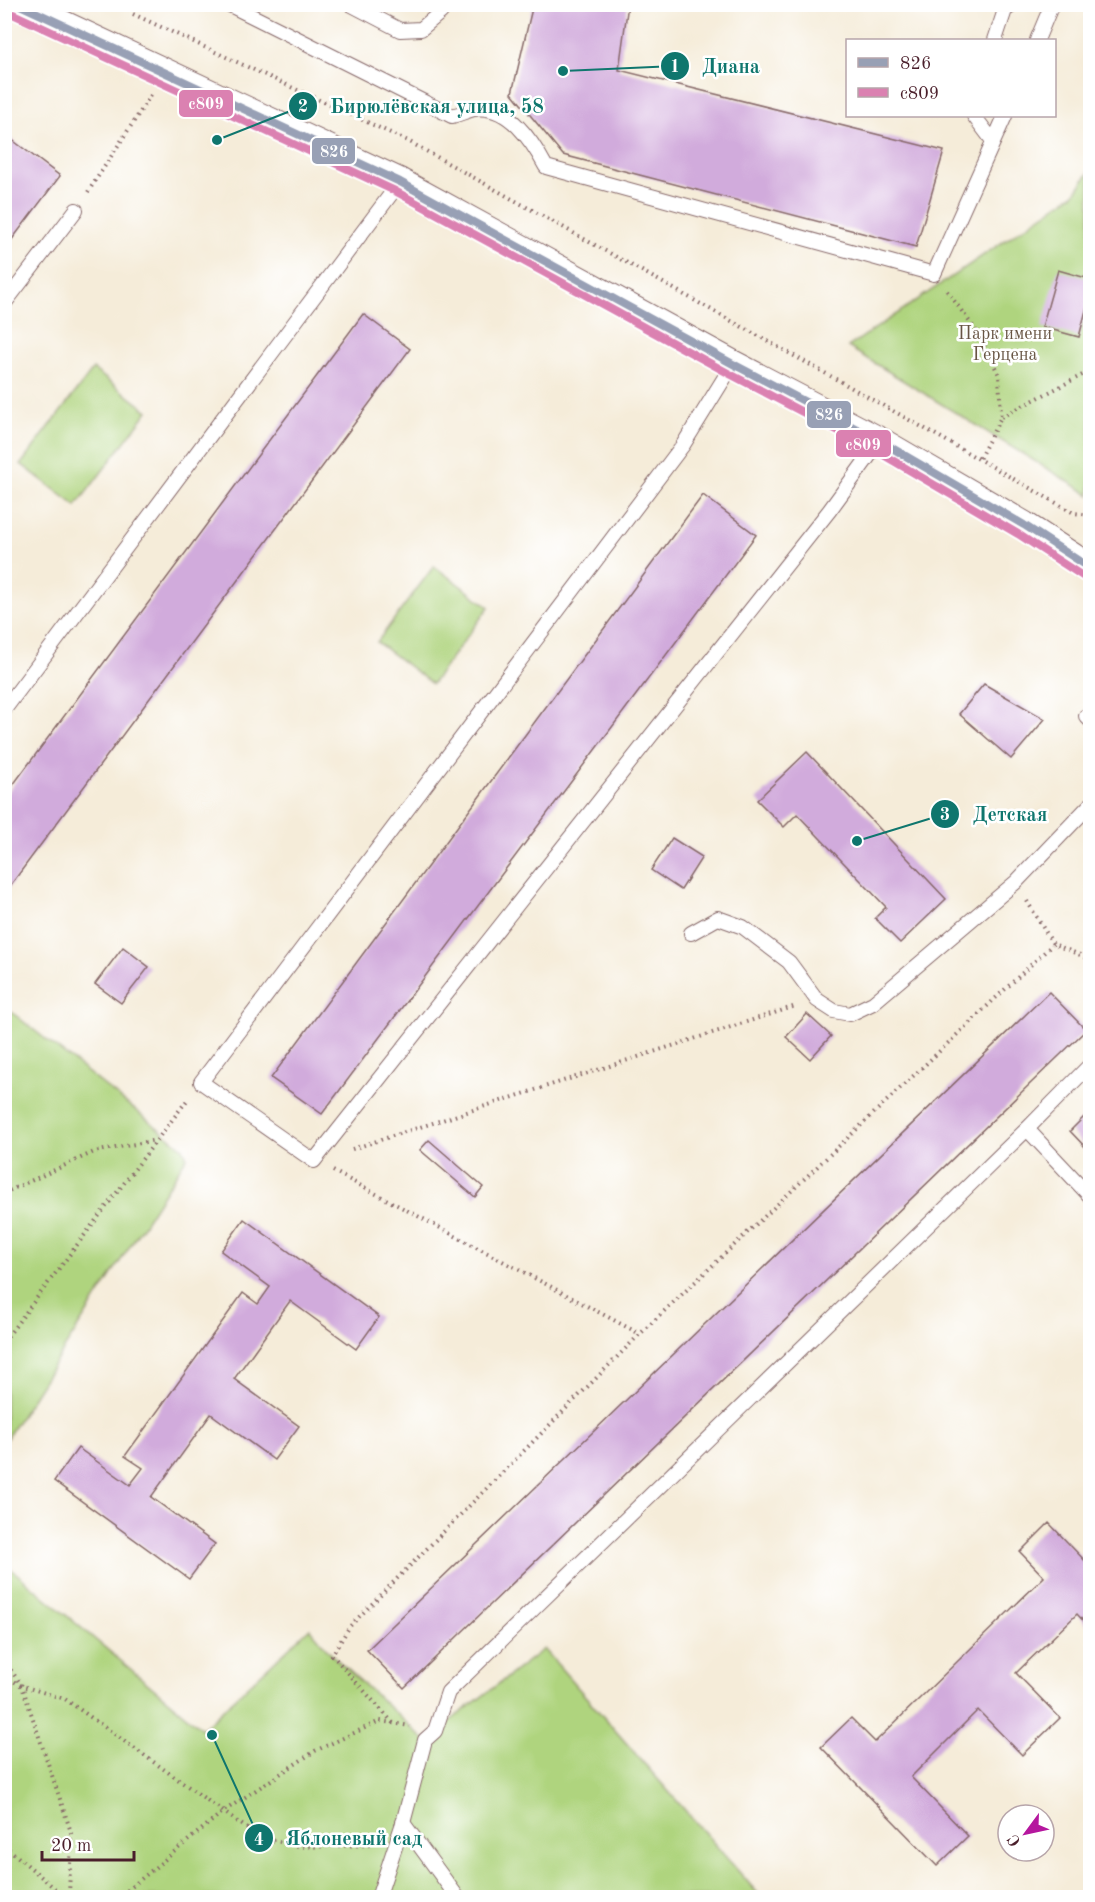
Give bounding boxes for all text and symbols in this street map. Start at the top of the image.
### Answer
legend [846,39,1056,117]
callout: Диана [660,47,772,85]
text: 826 [900,55,931,73]
text: 1 [670,58,680,76]
text: Диана [702,58,760,78]
text: с809 [900,85,939,103]
callout: Бирюлёвская улица, 58 [288,87,556,125]
line badge: с809 [178,89,234,118]
text: с809 [188,97,224,113]
text: Бирюлёвская улица, 58 [330,97,544,118]
text: 2 [298,98,308,116]
line badge: 826 [311,137,356,165]
text: 826 [320,145,348,161]
park label: Парк имени Герцена [958,325,1052,364]
line badge: 826 [806,400,852,429]
text: 826 [815,408,843,424]
line badge: с809 [835,429,892,458]
text: с809 [845,438,881,454]
callout: Детская [930,795,1059,833]
text: 3 [940,806,950,824]
text: Детская [973,806,1047,826]
north arrow [996,1803,1056,1863]
callout: Яблоневый сад [244,1819,434,1857]
scale bar [42,1824,134,1862]
text: Яблоневый сад [286,1830,422,1850]
text: 4 [254,1831,264,1849]
text: С [1006,1831,1025,1849]
text: 20 m [51,1837,91,1855]

